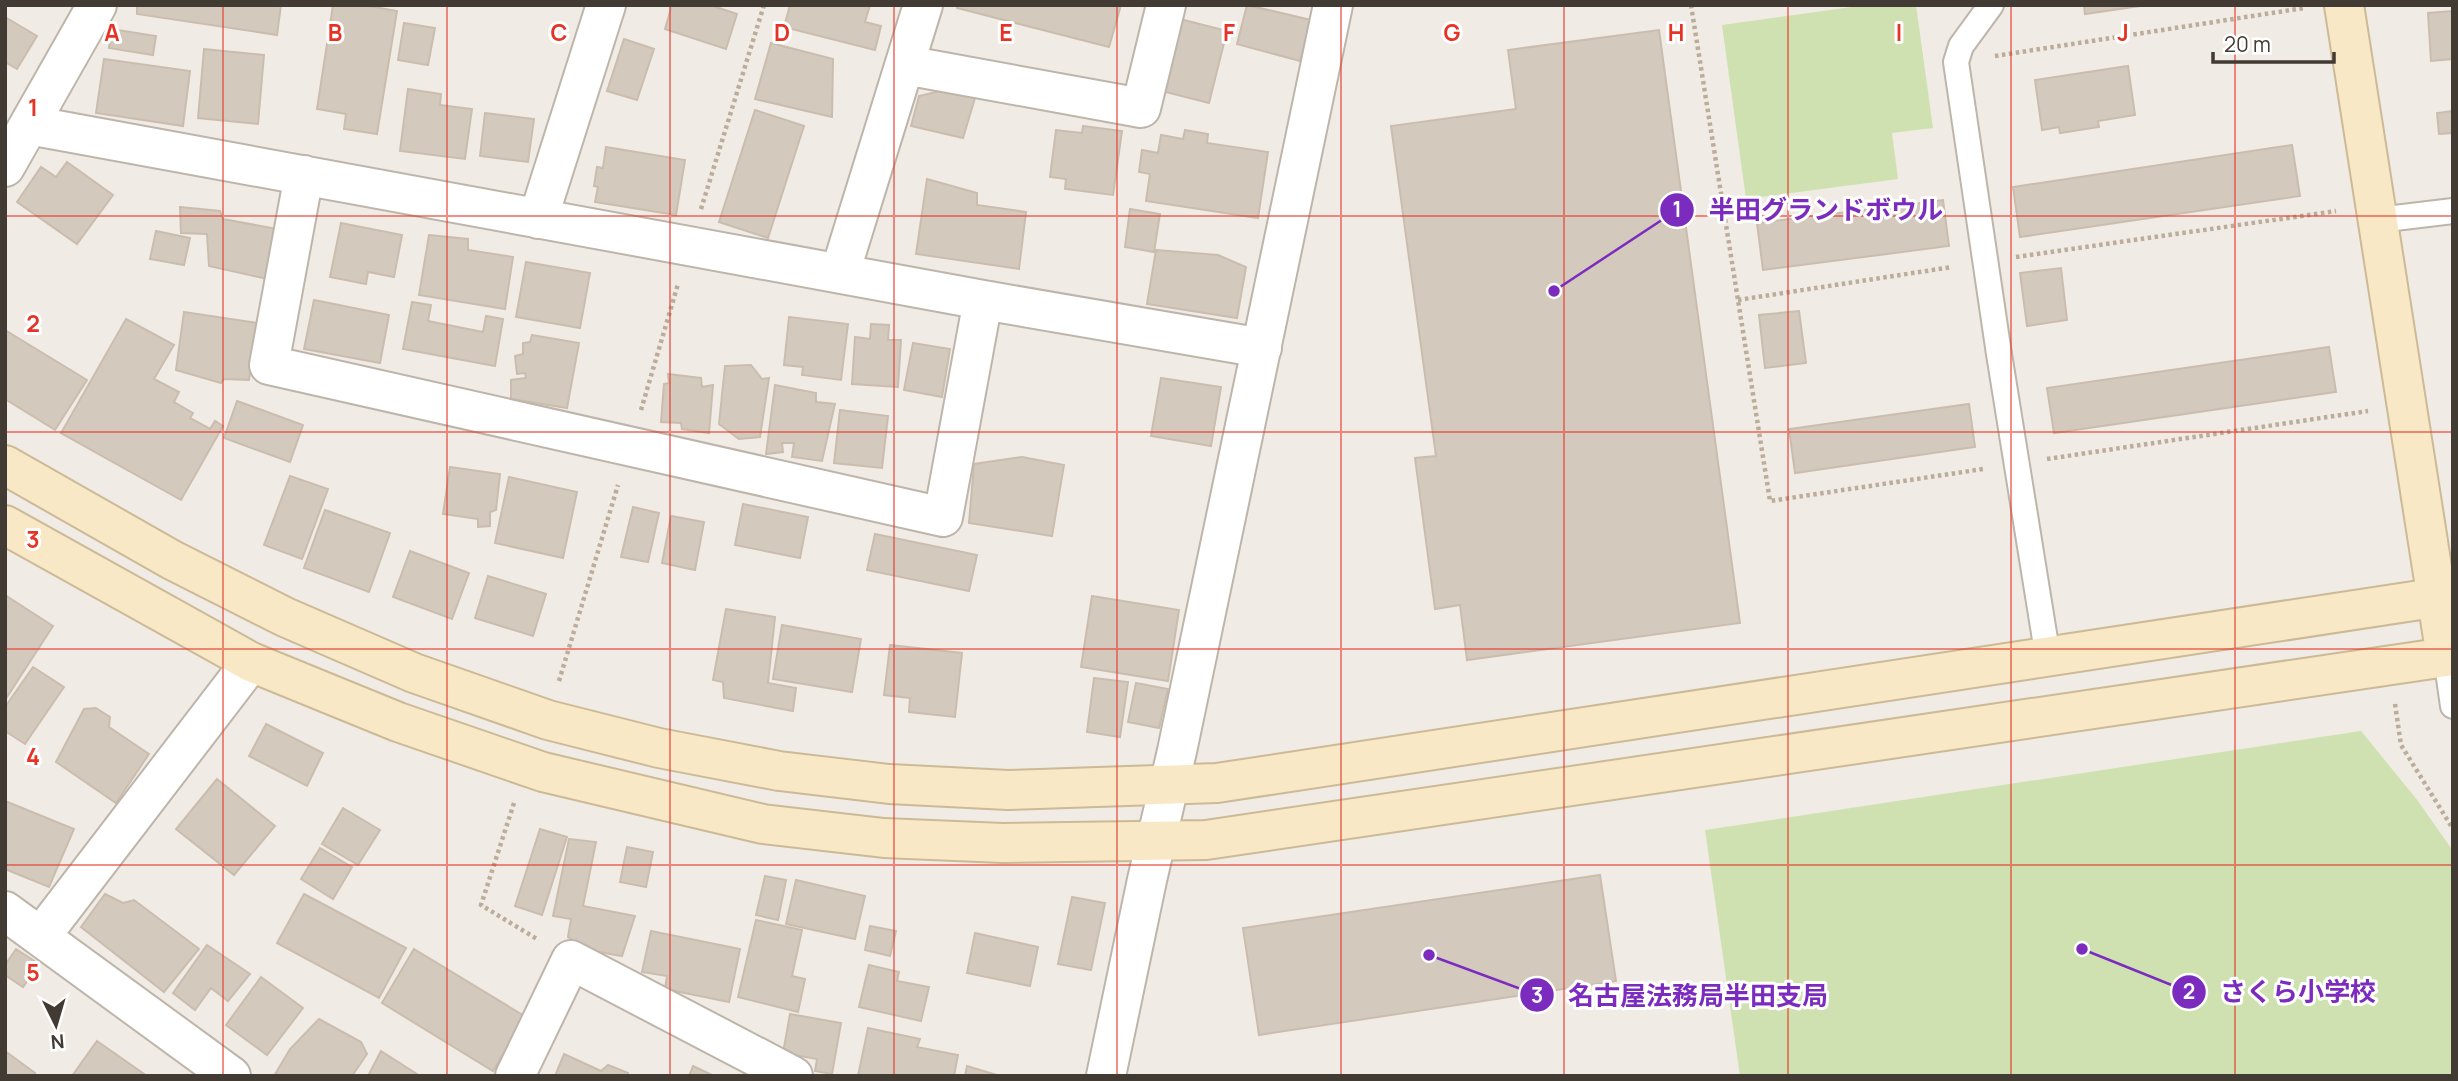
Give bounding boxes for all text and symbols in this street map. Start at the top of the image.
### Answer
text: A [104,16,120,48]
text: B [328,16,342,48]
text: C [551,16,568,48]
text: D [774,16,790,48]
text: E [999,16,1013,48]
text: F [1223,16,1235,48]
text: G [1444,16,1461,48]
text: H [1668,16,1684,48]
text: I [1896,16,1902,48]
text: J [2117,16,2129,48]
scale bar [2213,21,2334,65]
text: 20 m [2224,30,2271,58]
text: 1 [28,91,38,123]
callout: 半田グランドボウル [1660,186,1957,233]
text: 半田グランドボウル [1709,191,1943,227]
text: 1 [1672,195,1682,223]
text: 2 [26,307,40,339]
text: 3 [26,523,40,555]
text: 4 [26,740,40,772]
text: 5 [26,956,40,988]
callout: さくら小学校 [2171,968,2390,1015]
callout: 名古屋法務局半田支局 [1519,972,1842,1019]
text: さくら小学校 [2220,973,2376,1009]
text: 名古屋法務局半田支局 [1568,977,1828,1013]
text: 2 [2183,977,2195,1005]
text: 3 [1531,981,1543,1009]
north arrow [21,990,91,1060]
text: N [50,1028,65,1055]

